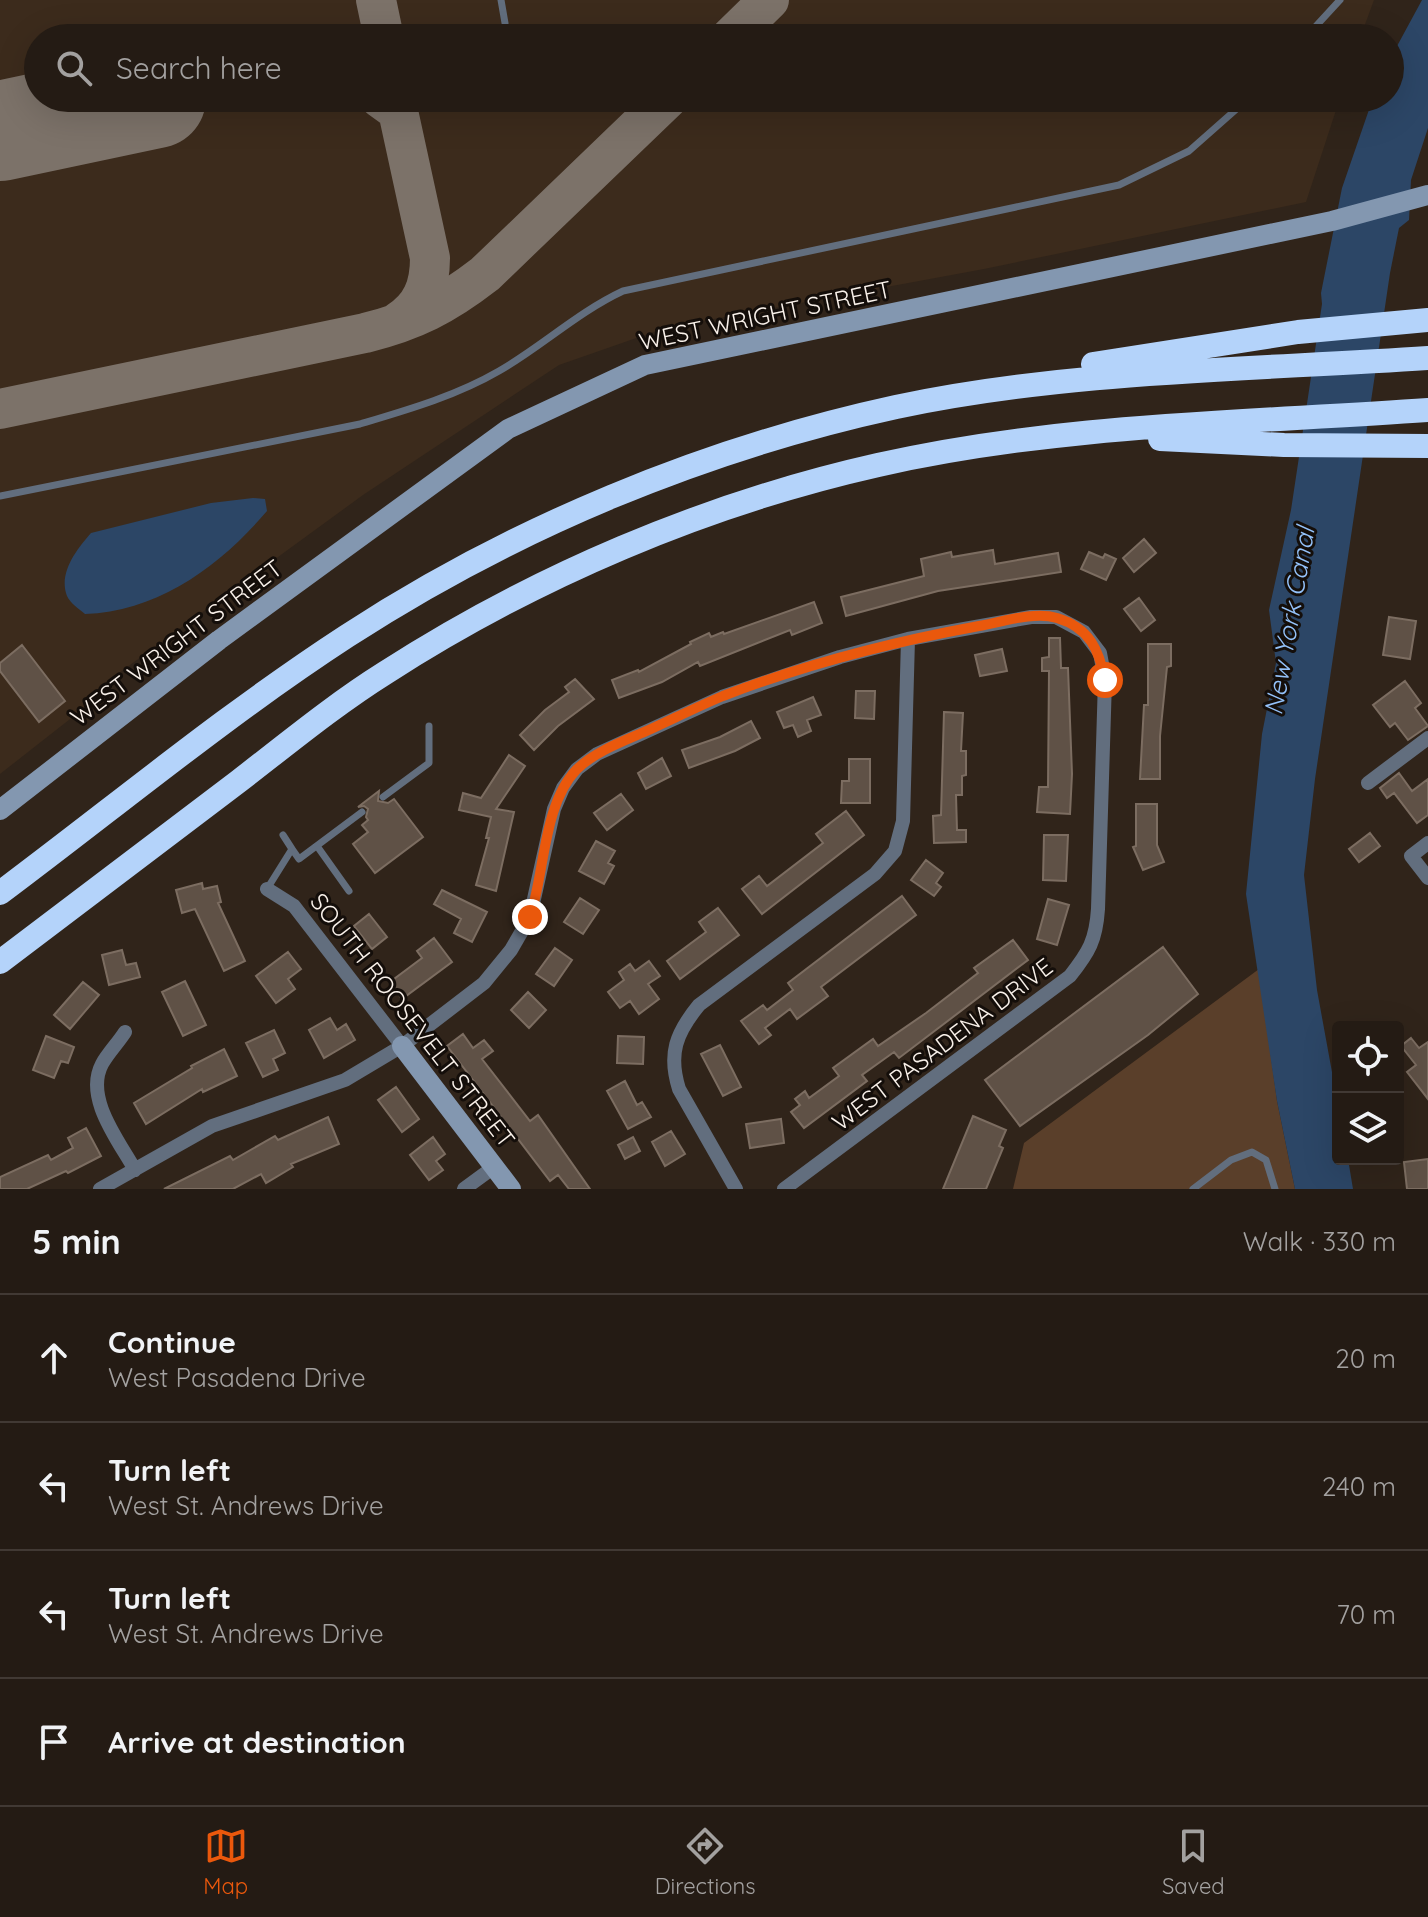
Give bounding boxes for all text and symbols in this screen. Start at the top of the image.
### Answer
search box [24,24,1404,112]
icon: search [52,46,96,90]
text: Search here [116,49,282,87]
street label: WEST WRIGHT STREET [636,274,894,356]
water label: New York Canal [1256,522,1322,717]
street label: WEST WRIGHT STREET [64,553,288,731]
route start [1087,662,1123,698]
street label: SOUTH ROOSEVELT STREET [304,887,522,1153]
route end [512,899,548,935]
street label: WEST PASADENA DRIVE [826,951,1058,1137]
map controls [1332,1021,1404,1165]
button: locate [1332,1021,1404,1093]
button: layers [1332,1093,1404,1165]
text: 5 min [32,1220,121,1263]
text: Walk · 330 m [1243,1225,1396,1258]
text: Continue [108,1323,236,1361]
icon: ahead [32,1336,76,1380]
text: 20 m [1335,1342,1396,1375]
text: West Pasadena Drive [108,1361,366,1394]
text: Turn left [108,1451,231,1489]
icon: left [32,1464,76,1508]
text: 240 m [1322,1470,1396,1503]
text: West St. Andrews Drive [108,1489,384,1522]
text: Turn left [108,1579,231,1617]
icon: left [32,1592,76,1636]
text: 70 m [1336,1598,1396,1631]
text: West St. Andrews Drive [108,1617,384,1650]
icon: arrive [32,1720,76,1764]
text: Arrive at destination [108,1723,406,1761]
tab: Map [203,1824,248,1900]
tab: Directions [655,1824,755,1900]
tab: Saved [1162,1824,1225,1900]

